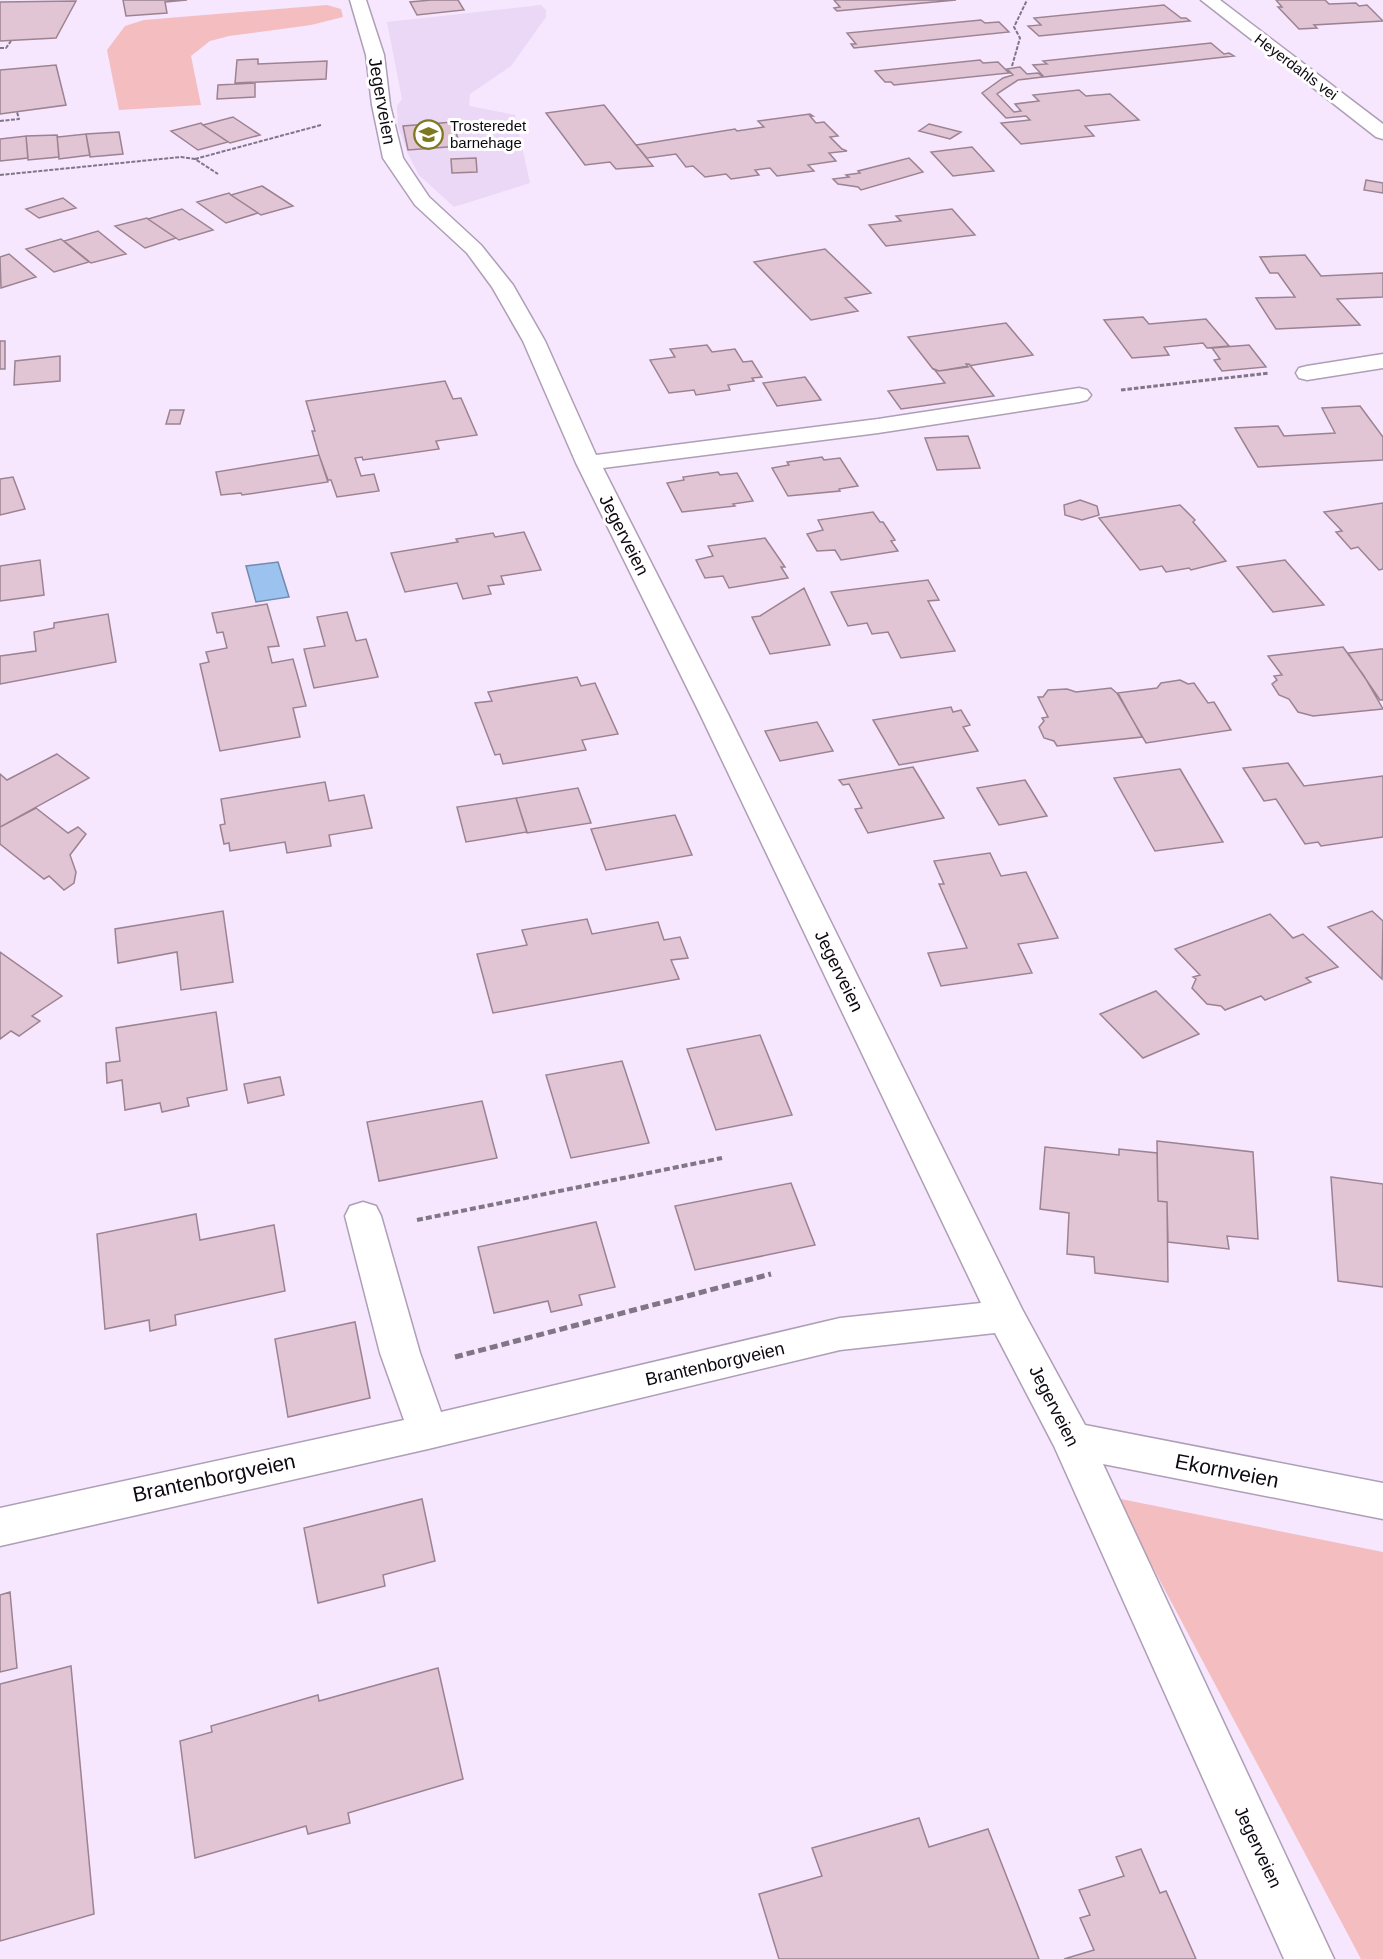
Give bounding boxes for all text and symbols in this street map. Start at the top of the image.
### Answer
street label: Heyerdahls vei [1252,30,1341,103]
street label: Jegerveien [365,56,399,146]
place label: Trosteredet barnehage [450,117,527,151]
school or university icon: Trosteredet barnehage [413,119,445,151]
street label: Jegerveien [595,491,653,579]
street label: Jegerveien [811,927,867,1015]
street label: Brantenborgveien [644,1338,786,1390]
street label: Jegerveien [1025,1362,1083,1450]
street label: Brantenborgveien [130,1449,297,1506]
street label: Ekornveien [1173,1449,1281,1492]
street label: Jegerveien [1230,1803,1286,1891]

